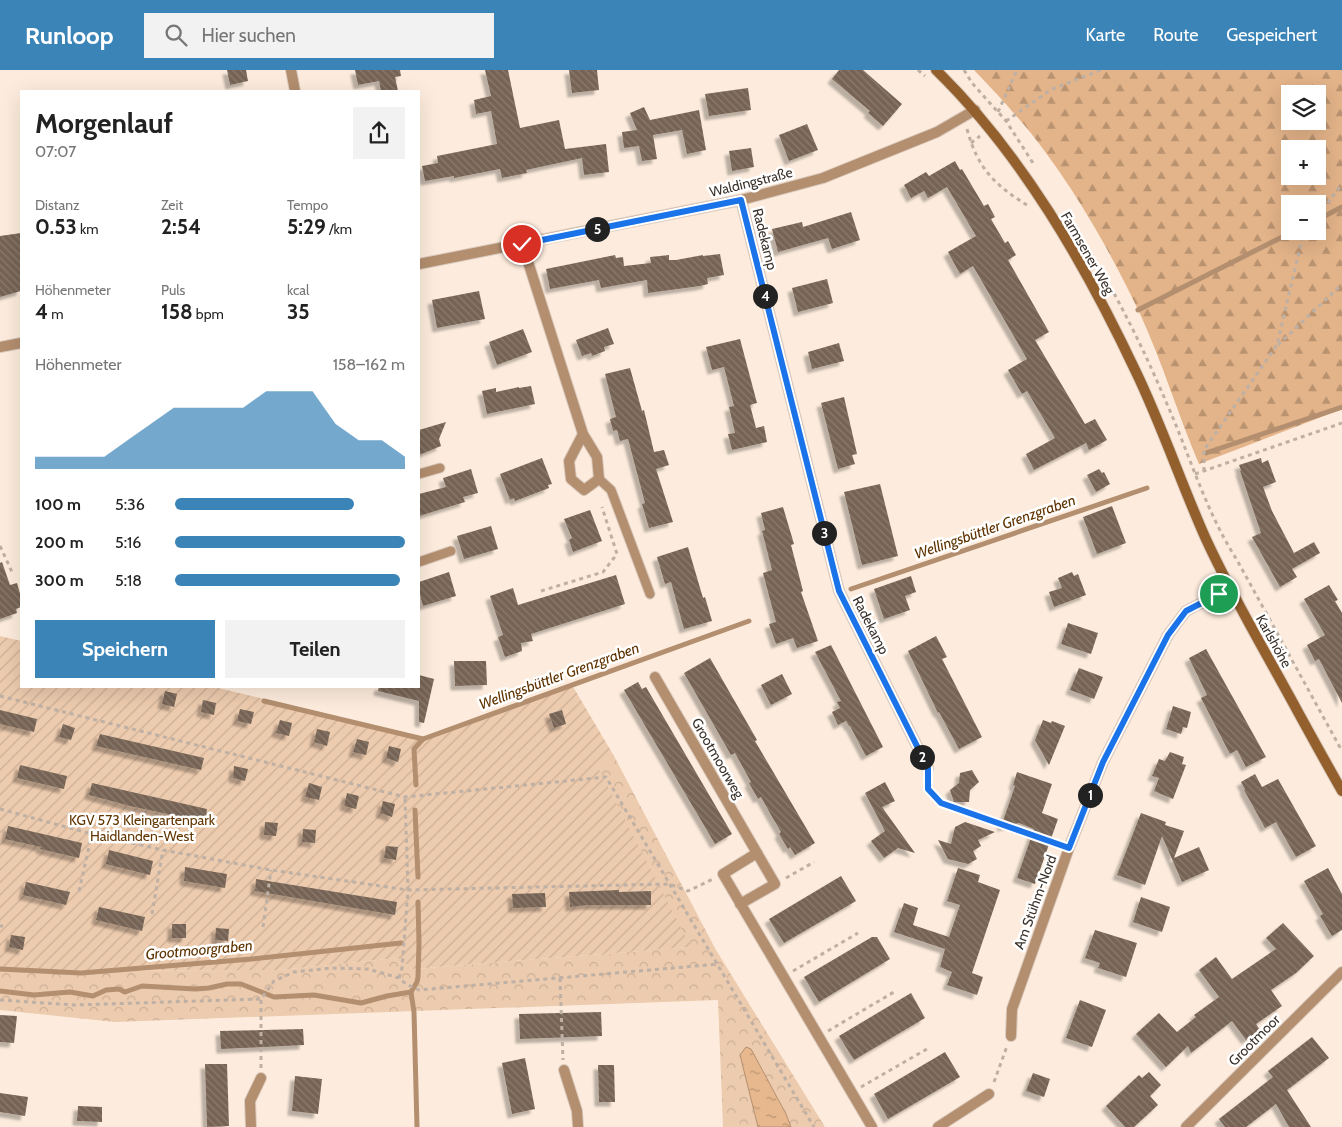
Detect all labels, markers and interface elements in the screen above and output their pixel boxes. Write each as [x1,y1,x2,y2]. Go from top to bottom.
search box [144,13,494,58]
text: Runloop [25,21,114,50]
icon: search [162,21,190,49]
text: Hier suchen [202,24,296,47]
text: Karte [1086,24,1125,46]
text: Route [1153,24,1198,46]
text: Gespeichert [1226,24,1317,46]
map controls [1281,85,1326,240]
button: layers [1281,85,1326,130]
text: Morgenlauf [35,106,173,140]
button: share [353,107,405,159]
button: + [1281,140,1326,185]
text: 07:07 [35,142,76,161]
street label: Waldingstraße [708,163,794,201]
button: − [1281,195,1326,240]
text: Distanz [35,196,80,214]
text: Zeit [161,196,183,214]
text: Tempo [287,196,328,214]
street label: Radekamp [749,206,781,272]
street label: Farmsener Weg [1057,209,1119,298]
text: 0.53 [35,214,77,239]
text: 2:54 [161,214,201,239]
text: 5:29 [287,214,326,239]
pin: 5 [584,216,610,242]
text: km [77,220,99,238]
text: /km [326,220,352,238]
text: 5 [594,220,601,238]
pin [501,223,543,265]
icon: check [508,230,536,258]
text: Höhenmeter [35,281,111,299]
text: Puls [161,281,185,299]
text: kcal [287,281,309,299]
pin: 4 [752,284,778,308]
text: 4 [761,287,770,305]
text: 4 [35,299,48,324]
text: 158 [161,299,193,324]
text: 35 [287,299,310,324]
text: m [48,305,63,323]
text: bpm [193,305,224,323]
text: Höhenmeter [35,355,121,374]
text: 158–162 m [333,355,405,374]
water label: Wellingsbüttler Grenzgraben [912,491,1078,563]
text: 100 m [35,495,81,514]
text: 5:36 [115,495,145,514]
pin: 3 [812,520,836,546]
text: 3 [821,524,828,542]
text: 200 m [35,533,84,552]
text: 5:16 [115,533,141,552]
text: 300 m [35,571,84,590]
text: 5:18 [115,571,142,590]
pin [1198,573,1240,615]
icon: arrive [1205,580,1233,608]
street label: Radekamp [849,593,893,657]
street label: Karlshöhe [1252,611,1296,671]
button: Speichern [35,620,215,678]
button: Teilen [225,620,405,678]
water label: Wellingsbüttler Grenzgraben [476,639,642,713]
street label: Grootmoorweg [688,715,749,802]
pin: 2 [910,744,934,770]
text: 2 [919,748,926,766]
pin: 1 [1078,782,1102,808]
text: 1 [1088,786,1093,804]
park label: KGV 573 Kleingartenpark Haidlanden-West [69,811,216,845]
street label: Am Stühm-Nord [1010,852,1060,952]
water label: Grootmoorgraben [145,936,253,964]
street label: Grootmoor [1224,1010,1284,1070]

